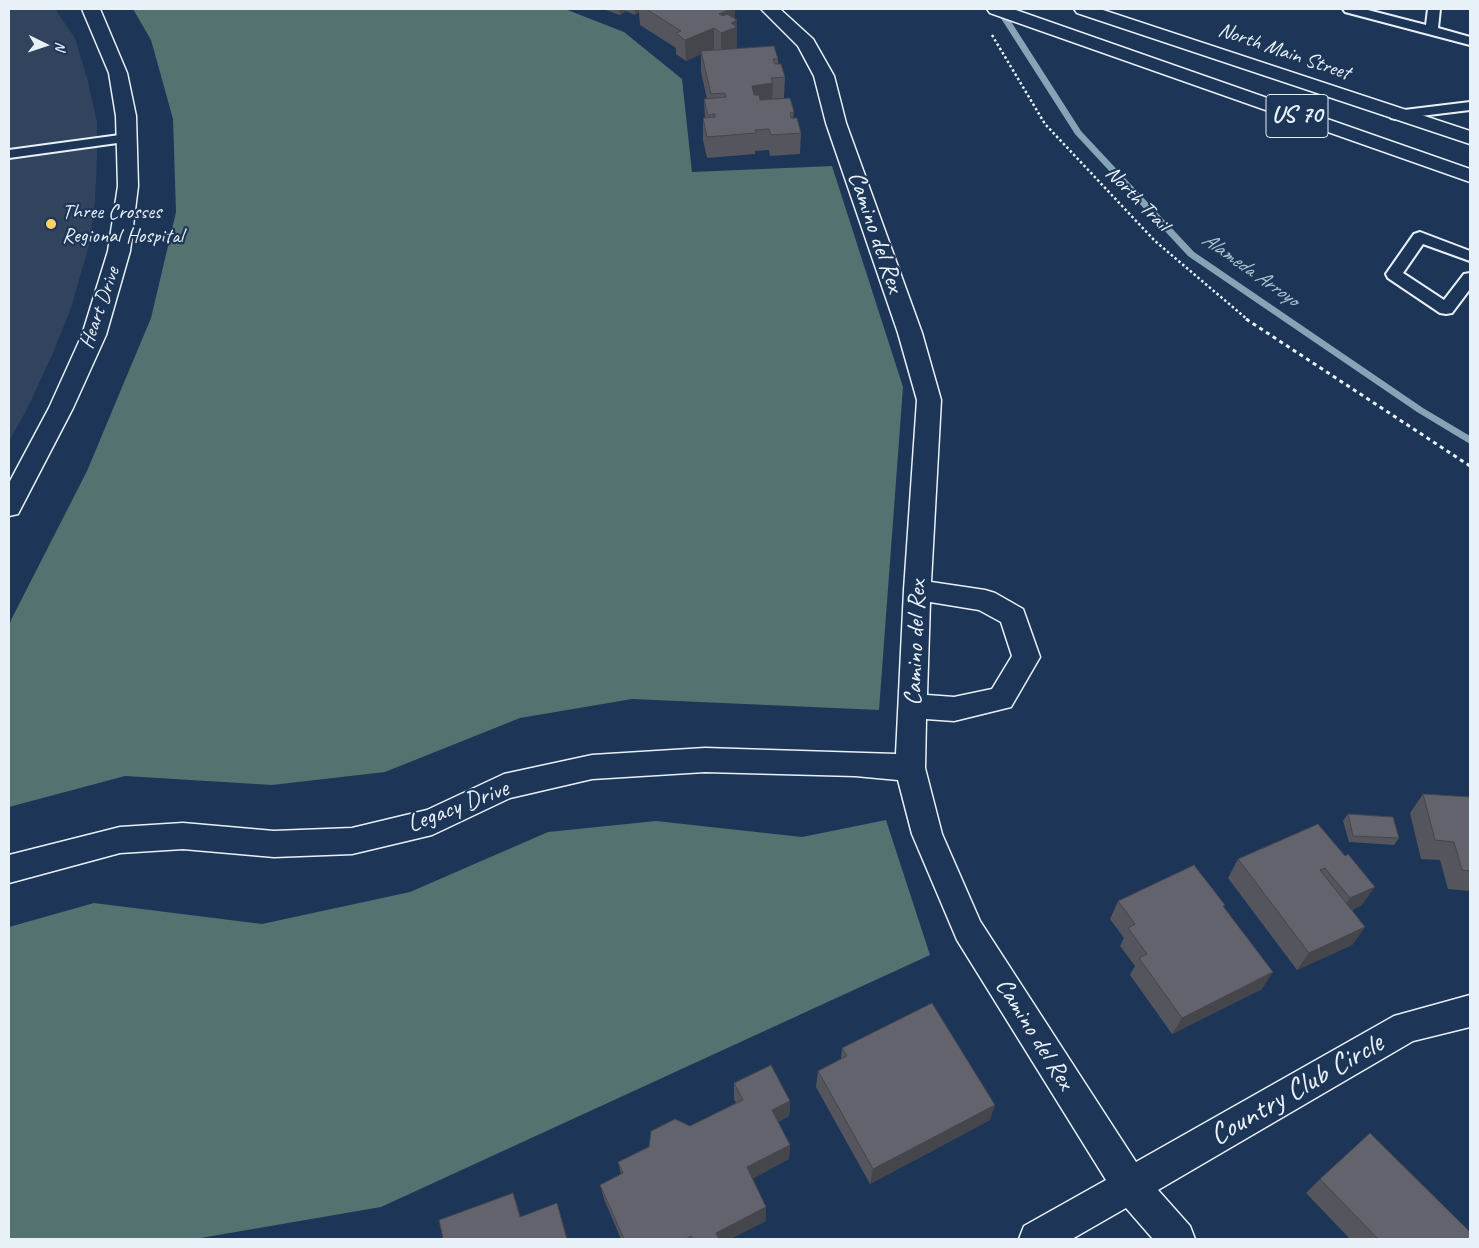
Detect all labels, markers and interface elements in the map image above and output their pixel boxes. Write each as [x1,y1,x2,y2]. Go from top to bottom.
street label: North Main Street [1215,18,1353,86]
north arrow [20,20,70,70]
text: N [52,41,69,51]
road number: US 70 [1266,94,1328,138]
street label: North Trail [1100,161,1174,237]
street label: Camino del Rex [840,168,910,296]
place label: Three Crosses Regional Hospital [62,199,183,249]
marker: Three Crosses Regional Hospital [44,217,58,231]
water label: Alameda Arroyo [1197,227,1303,313]
street label: Heart Drive [74,264,126,352]
street label: Camino del Rex [899,580,933,706]
street label: Legacy Drive [403,774,513,840]
street label: Camino del Rex [988,973,1080,1095]
street label: Country Club Circle [1204,1026,1390,1154]

